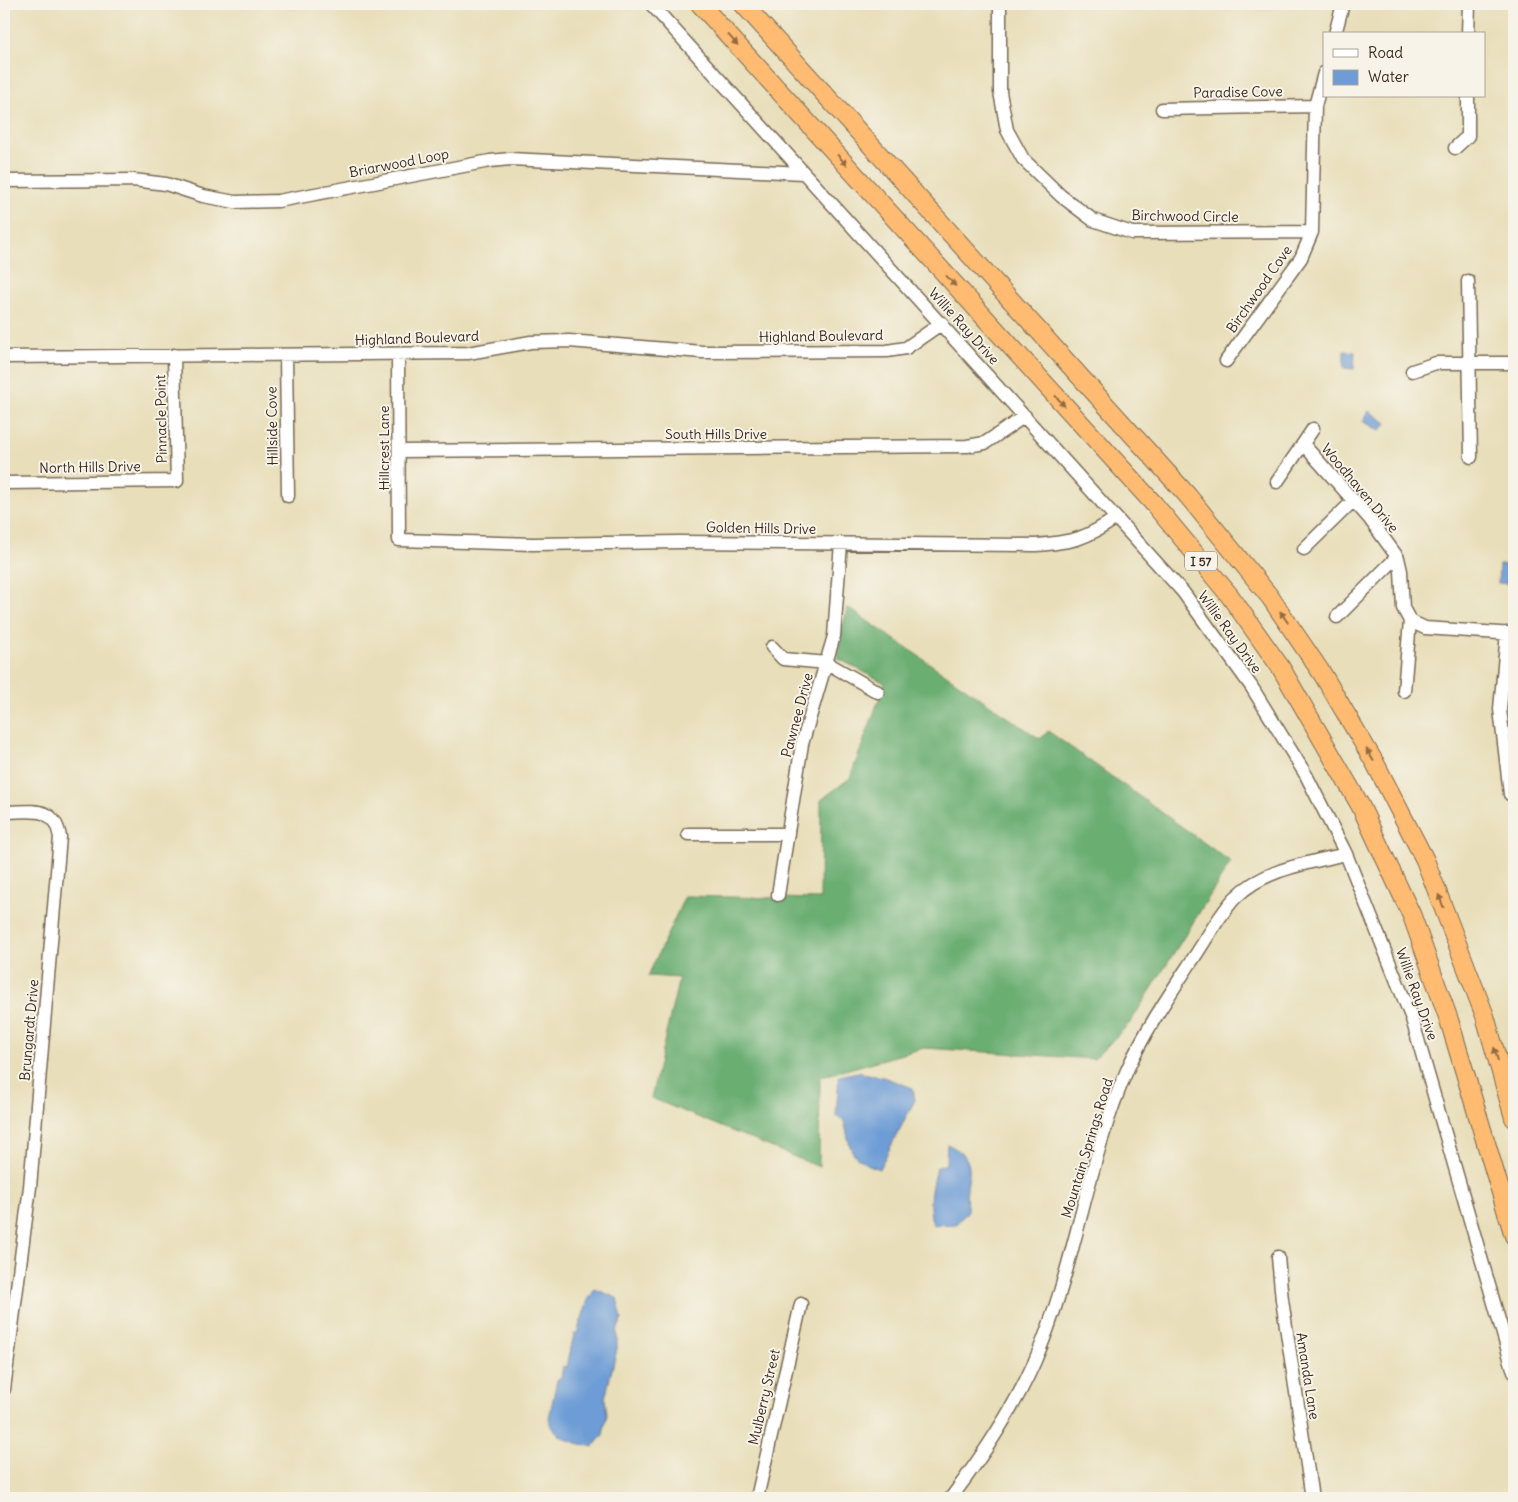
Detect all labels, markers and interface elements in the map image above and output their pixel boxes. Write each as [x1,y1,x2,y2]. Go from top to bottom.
legend [1323,32,1486,98]
one-way arrow [727,33,739,45]
text: Road [1368,43,1403,62]
text: Water [1368,67,1409,86]
street label: Paradise Cove [1193,82,1283,102]
street label: Briarwood Loop [348,145,450,181]
one-way arrow [836,154,848,166]
street label: Birchwood Circle [1131,206,1239,226]
street label: Birchwood Cove [1222,242,1296,336]
one-way arrow [945,274,957,286]
street label: Willie Ray Drive [925,284,1003,368]
street label: Highland Boulevard [759,326,883,346]
street label: Highland Boulevard [355,327,479,349]
street label: Pinnacle Point [151,374,171,463]
street label: Hillside Cove [262,386,282,466]
one-way arrow [1054,395,1066,407]
street label: Hillcrest Lane [375,405,393,491]
street label: South Hills Drive [665,425,767,443]
street label: Woodhaven Drive [1317,440,1403,536]
street label: North Hills Drive [39,457,141,477]
street label: Golden Hills Drive [706,518,816,538]
road number: I 57 [1185,552,1217,570]
street label: Willie Ray Drive [1194,587,1266,677]
one-way arrow [1279,611,1289,624]
street label: Pawnee Drive [777,671,817,759]
one-way arrow [1366,748,1375,761]
one-way arrow [1437,894,1445,908]
street label: Willie Ray Drive [1392,945,1442,1043]
street label: Brungardt Drive [16,978,42,1082]
one-way arrow [1491,1046,1499,1061]
street label: Mountain Springs Road [1057,1076,1117,1220]
street label: Amanda Lane [1292,1331,1324,1421]
street label: Mulberry Street [744,1347,784,1447]

